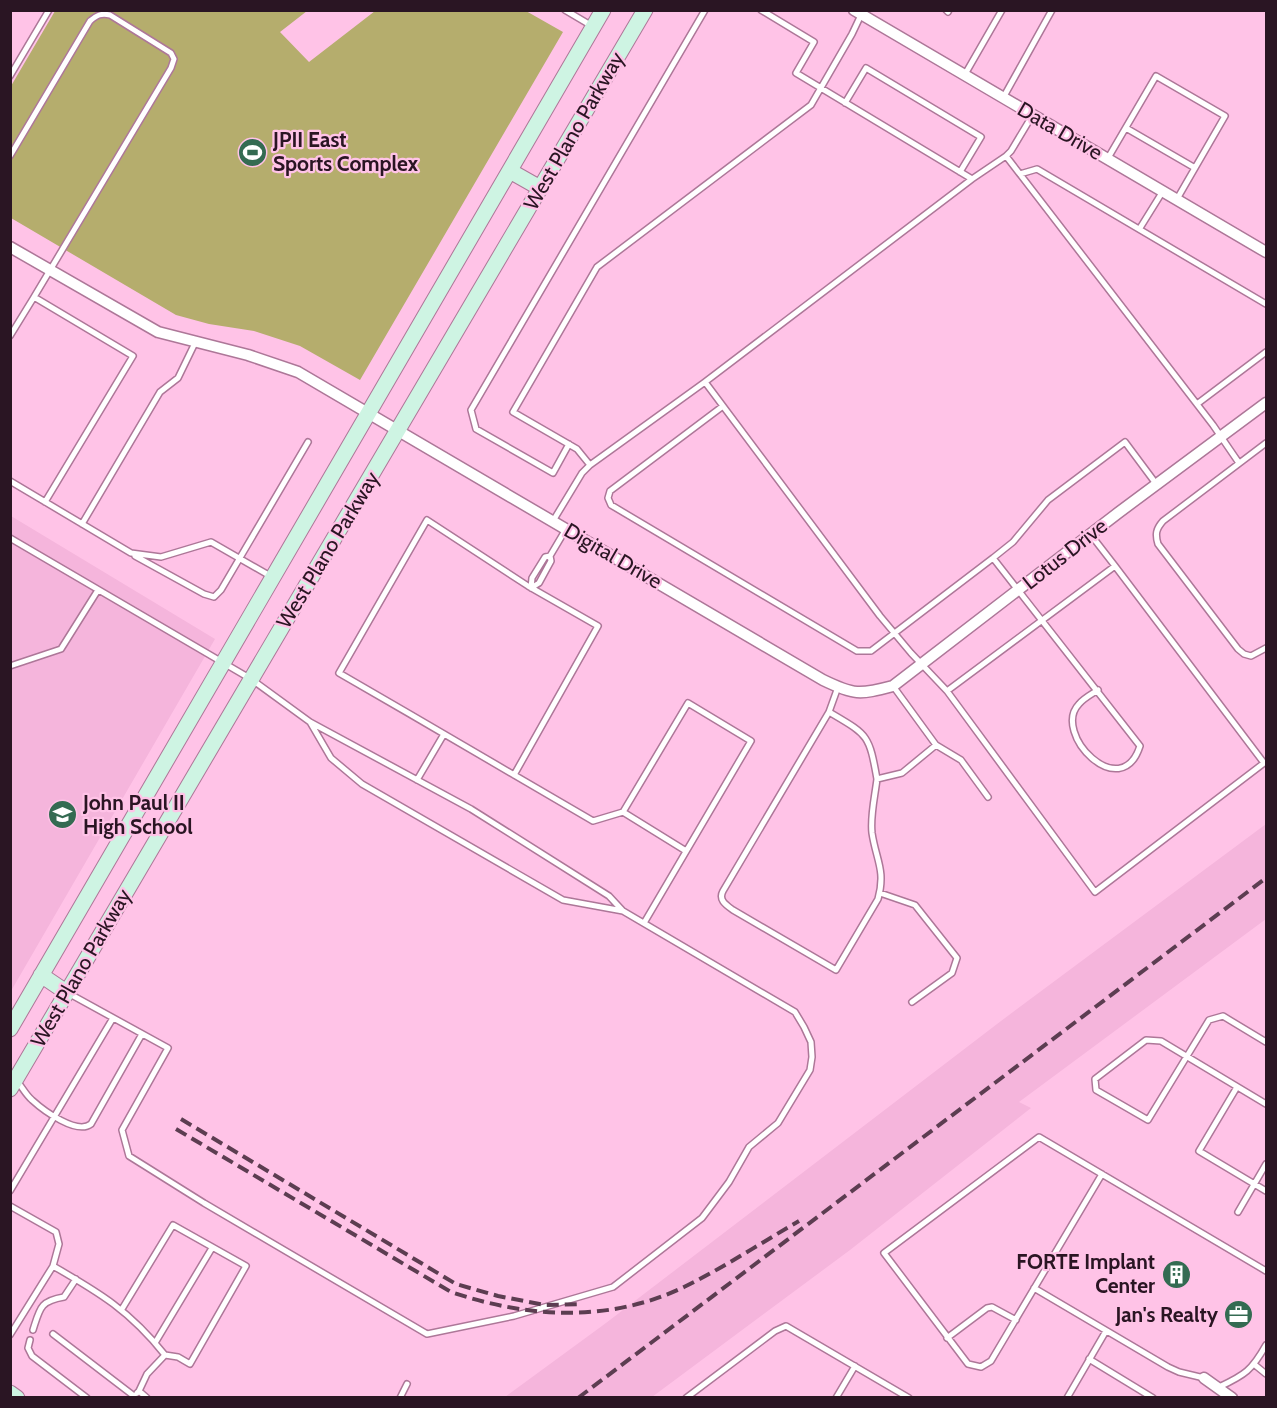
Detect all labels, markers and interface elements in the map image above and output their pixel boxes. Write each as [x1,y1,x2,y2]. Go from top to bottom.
street label: West Plano Parkway [518,47,629,214]
street label: Data Drive [1013,96,1107,165]
place label: JPII East Sports Complex [272,127,419,176]
sports icon: JPII East Sports Complex [236,136,268,168]
street label: West Plano Parkway [271,466,384,633]
street label: Lotus Drive [1017,513,1112,594]
street label: Digital Drive [560,518,667,594]
place label: John Paul II High School [82,790,193,839]
school or university icon: John Paul II High School [46,799,78,831]
street label: West Plano Parkway [25,884,136,1051]
place label: FORTE Implant Center [1016,1249,1155,1298]
building icon: FORTE Implant Center [1160,1258,1192,1290]
office icon: Jan's Realty [1223,1299,1255,1331]
place label: Jan's Realty [1114,1302,1219,1327]

